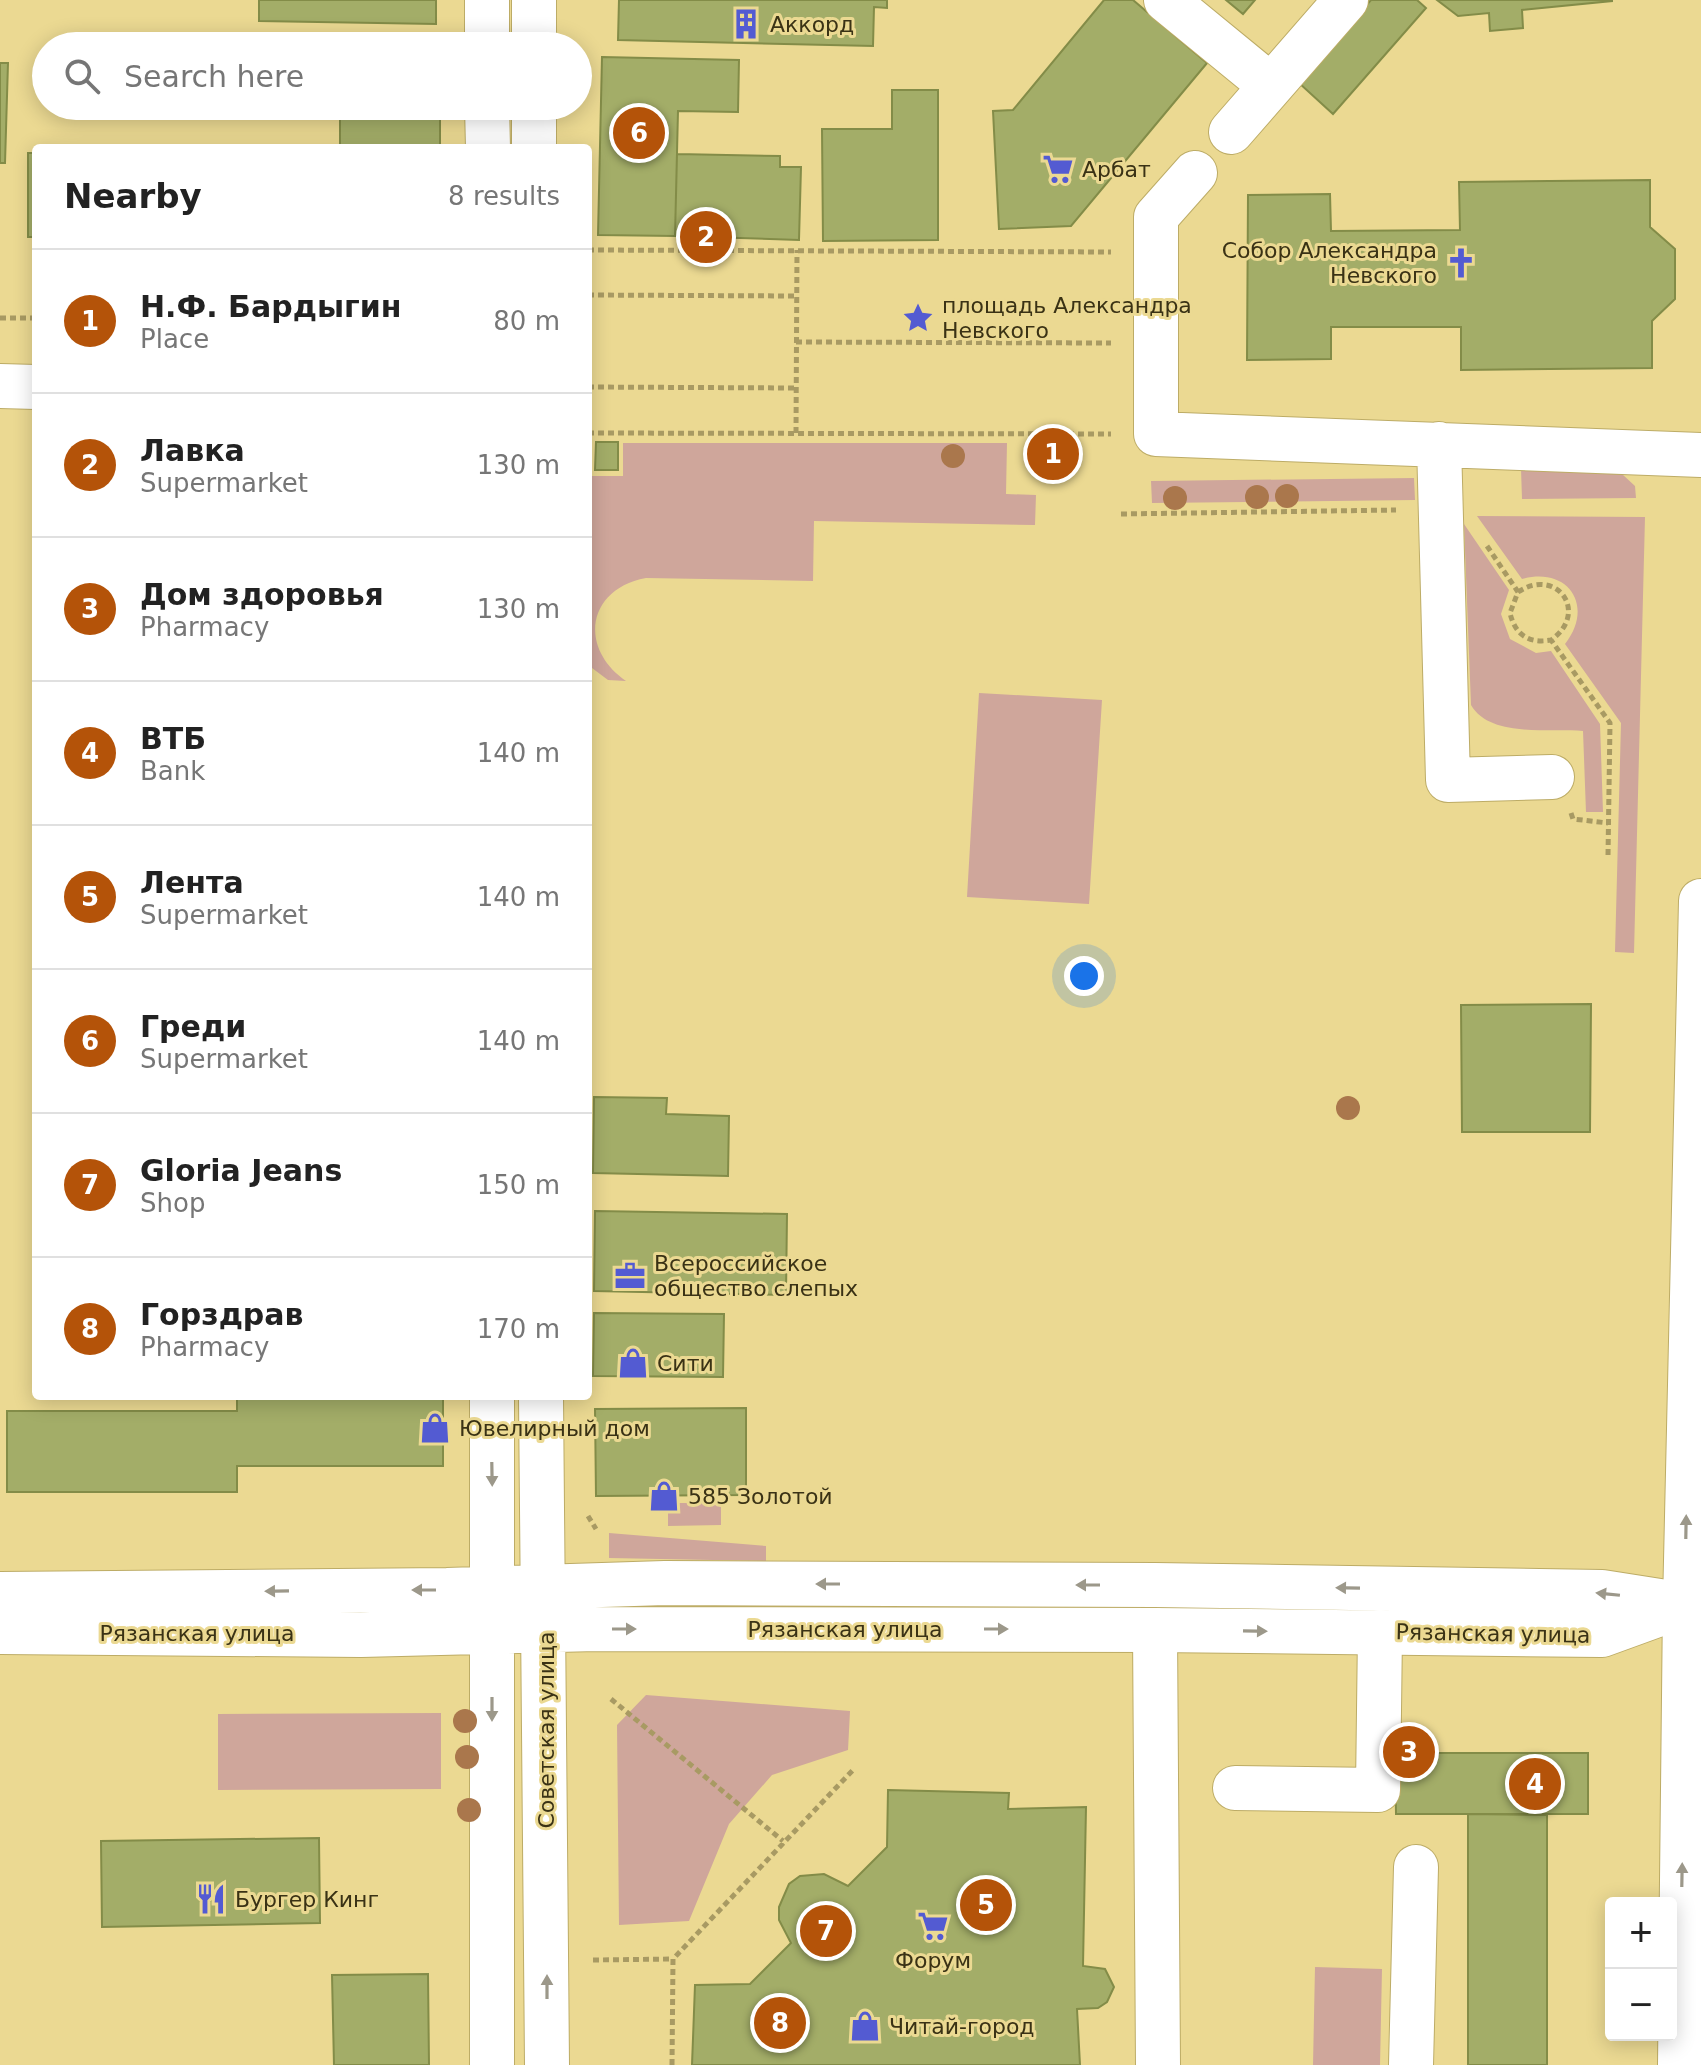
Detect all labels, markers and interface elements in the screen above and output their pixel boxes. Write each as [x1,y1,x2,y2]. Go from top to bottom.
building icon: Аккорд [729,7,763,41]
place label: Аккорд [770,12,854,37]
search box [32,32,592,120]
icon: search [60,54,104,98]
text: Search here [124,59,304,94]
pin: 6 [613,103,665,163]
supermarket icon: Арбат [1041,152,1075,186]
place label: Арбат [1082,157,1151,182]
text: Nearby [64,176,202,216]
text: 8 results [448,181,560,211]
pin: 2 [680,207,732,267]
place label: Собор Александра Невского [1222,238,1437,288]
church icon: Собор Александра Невского [1444,246,1478,280]
text: Н.Ф. Бардыгин [140,289,401,324]
place label: площадь Александра Невского [942,293,1192,343]
place icon: площадь Александра Невского [901,301,935,335]
text: 1 [81,306,99,336]
text: 80 m [493,306,560,336]
text: Place [140,324,209,354]
pin: 1 [1027,424,1079,484]
text: Лавка [140,433,245,468]
text: 2 [81,450,99,480]
text: 130 m [477,450,560,480]
text: Supermarket [140,468,308,498]
text: Дом здоровья [140,577,384,612]
text: 3 [81,594,99,624]
text: 130 m [477,594,560,624]
text: Pharmacy [140,612,269,642]
text: ВТБ [140,721,206,756]
text: 4 [81,738,99,768]
text: 140 m [477,738,560,768]
text: Bank [140,756,205,786]
text: Лента [140,865,244,900]
text: 5 [81,882,99,912]
text: 140 m [477,882,560,912]
text: Supermarket [140,900,308,930]
your location [1064,956,1104,996]
text: Греди [140,1009,246,1044]
text: 6 [81,1026,99,1056]
text: 140 m [477,1026,560,1056]
text: Supermarket [140,1044,308,1074]
text: Gloria Jeans [140,1153,342,1188]
text: 7 [81,1170,99,1200]
text: 150 m [477,1170,560,1200]
text: Shop [140,1188,205,1218]
place label: Всероссийское общество слепых [654,1251,858,1301]
office icon: Всероссийское общество слепых [613,1259,647,1293]
text: Горздрав [140,1297,304,1332]
text: 8 [81,1314,99,1344]
text: 170 m [477,1314,560,1344]
text: Pharmacy [140,1332,269,1362]
shop icon: Сити [616,1346,650,1380]
place label: Сити [657,1351,714,1376]
shop icon: Ювелирный дом [418,1411,452,1445]
place label: Ювелирный дом [459,1416,650,1441]
one-way arrow [486,1462,498,1487]
shop icon: 585 Золотой [647,1479,681,1513]
place label: 585 Золотой [688,1484,833,1509]
one-way arrow [1680,1514,1693,1539]
one-way arrow [815,1577,840,1590]
one-way arrow [1075,1579,1100,1591]
one-way arrow [1335,1582,1360,1595]
one-way arrow [411,1584,436,1596]
one-way arrow [264,1585,289,1598]
one-way arrow [1595,1587,1620,1600]
street label: Рязанская улица [748,1617,943,1642]
street label: Рязанская улица [1395,1619,1591,1648]
street label: Рязанская улица [100,1621,295,1646]
one-way arrow [612,1623,637,1635]
one-way arrow [984,1623,1009,1635]
one-way arrow [1243,1624,1268,1637]
street label: Советская улица [534,1631,559,1829]
one-way arrow [486,1697,498,1722]
pin: 3 [1383,1722,1435,1782]
pin: 4 [1509,1754,1561,1814]
one-way arrow [1676,1862,1688,1887]
pin: 5 [960,1875,1012,1935]
restaurant icon: Бургер Кинг [194,1882,228,1916]
place label: Бургер Кинг [235,1887,379,1912]
map controls [1605,1897,1677,2041]
button: + [1605,1897,1677,1969]
pin: 7 [800,1901,852,1961]
supermarket icon: Форум [916,1909,950,1943]
place label: Форум [895,1948,971,1973]
button: − [1605,1969,1677,2041]
one-way arrow [541,1974,553,1999]
pin: 8 [754,1993,806,2053]
shop icon: Читай-город [848,2009,882,2043]
place label: Читай-город [889,2014,1035,2039]

